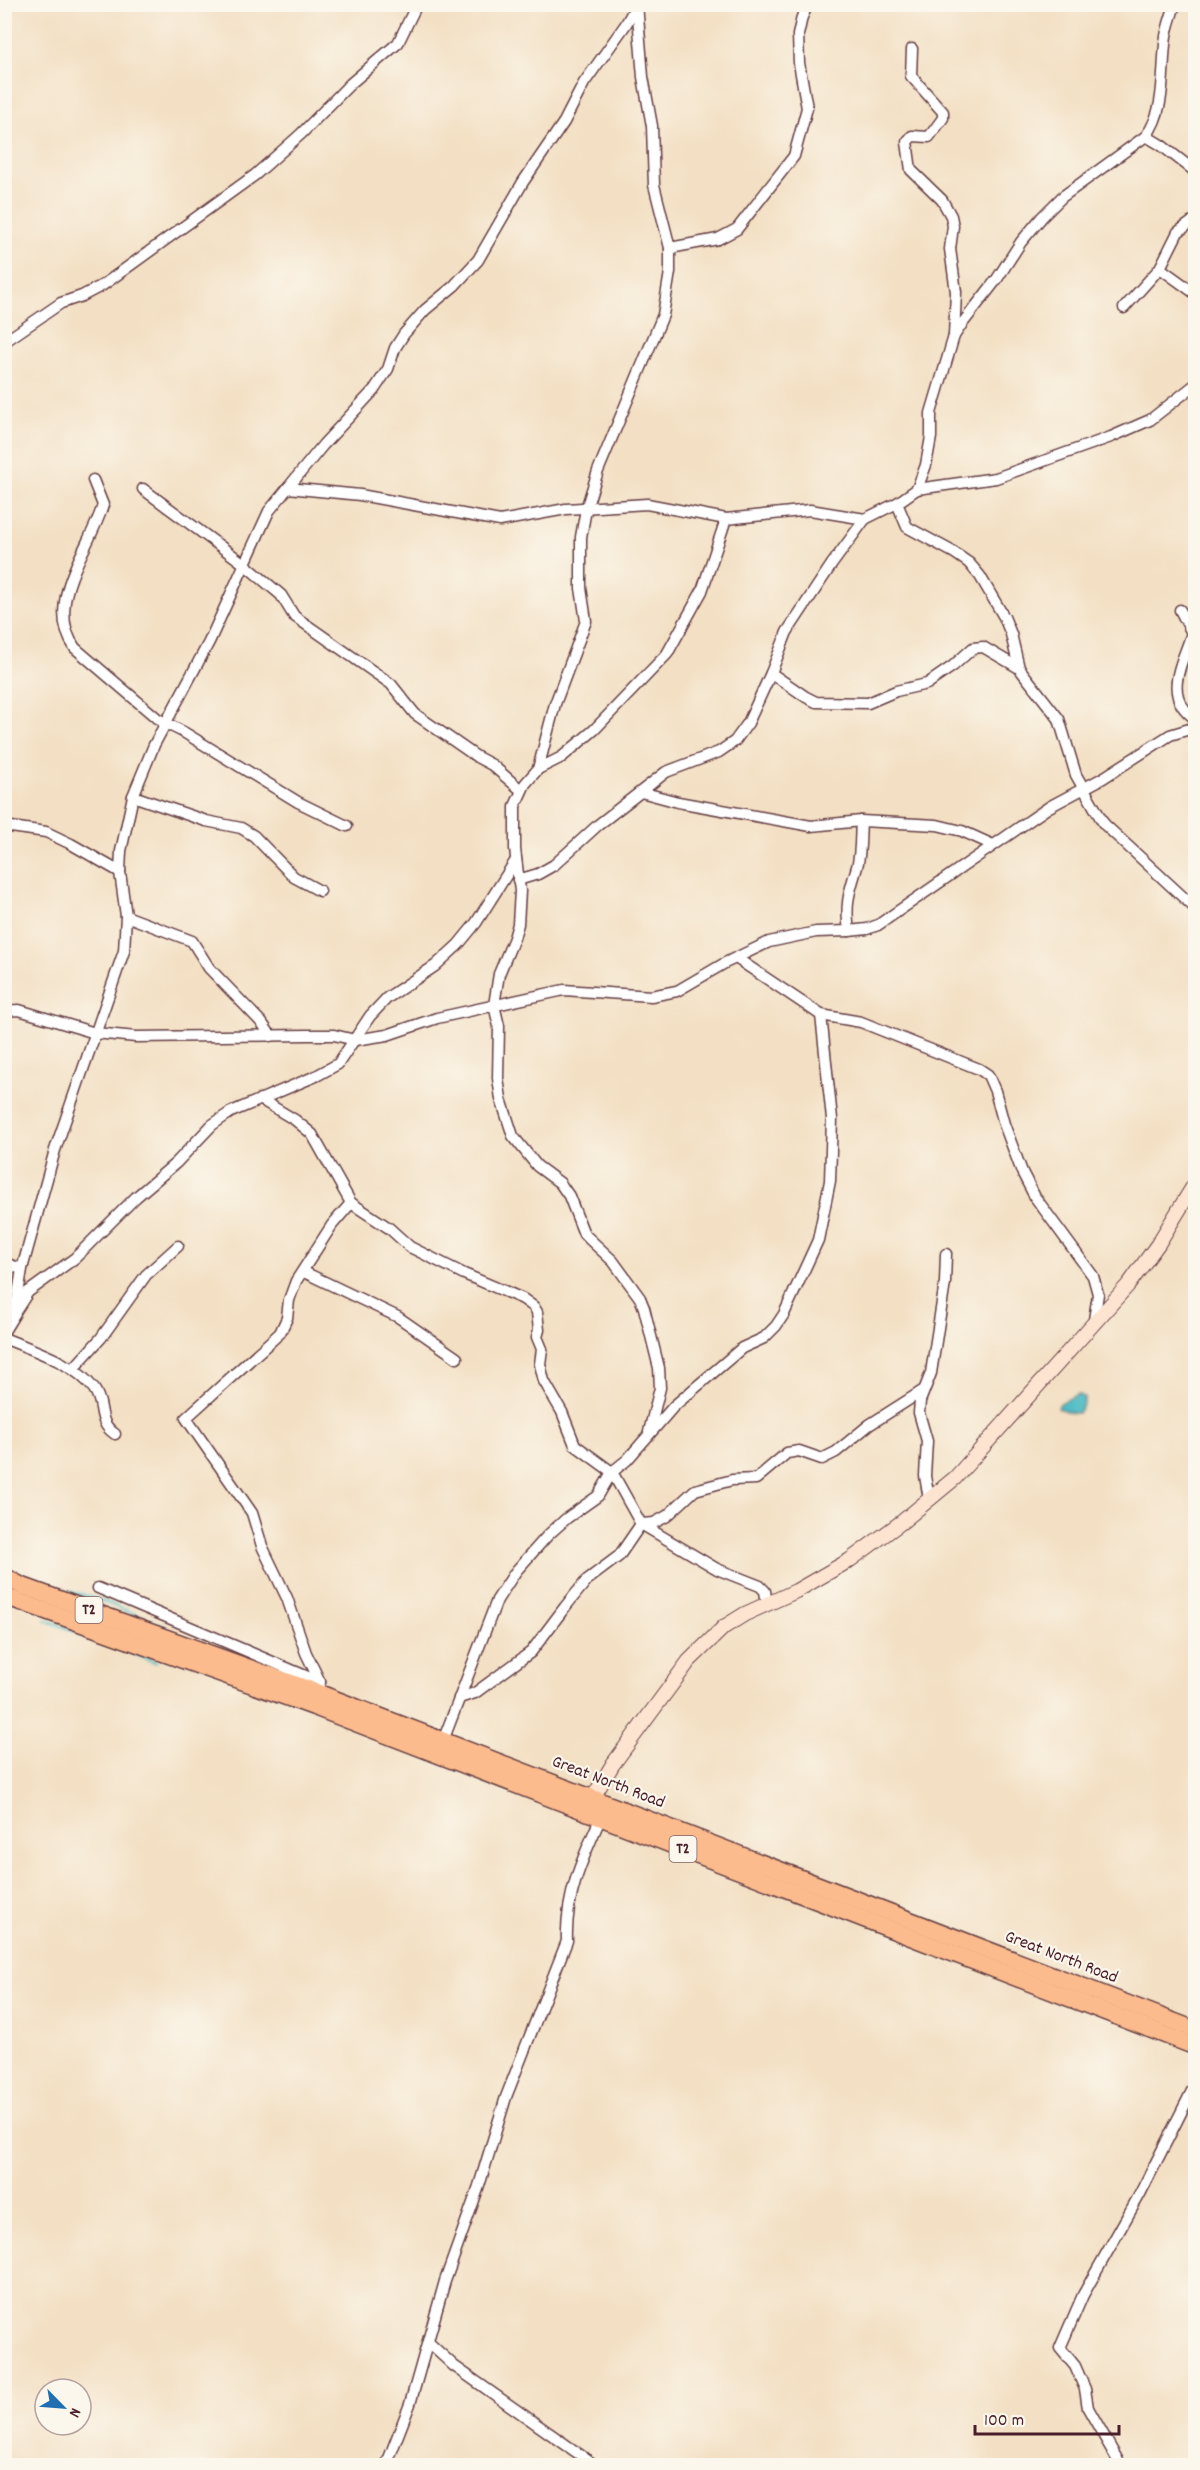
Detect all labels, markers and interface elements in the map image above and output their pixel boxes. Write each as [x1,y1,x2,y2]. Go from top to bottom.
road number: T2 [76,1597,103,1623]
street label: Great North Road [548,1750,668,1816]
road number: T2 [670,1836,696,1862]
street label: Great North Road [1001,1925,1121,1991]
north arrow [33,2377,93,2437]
scale bar [975,2398,1119,2436]
text: N [62,2404,86,2421]
text: 100 m [984,2409,1024,2434]

